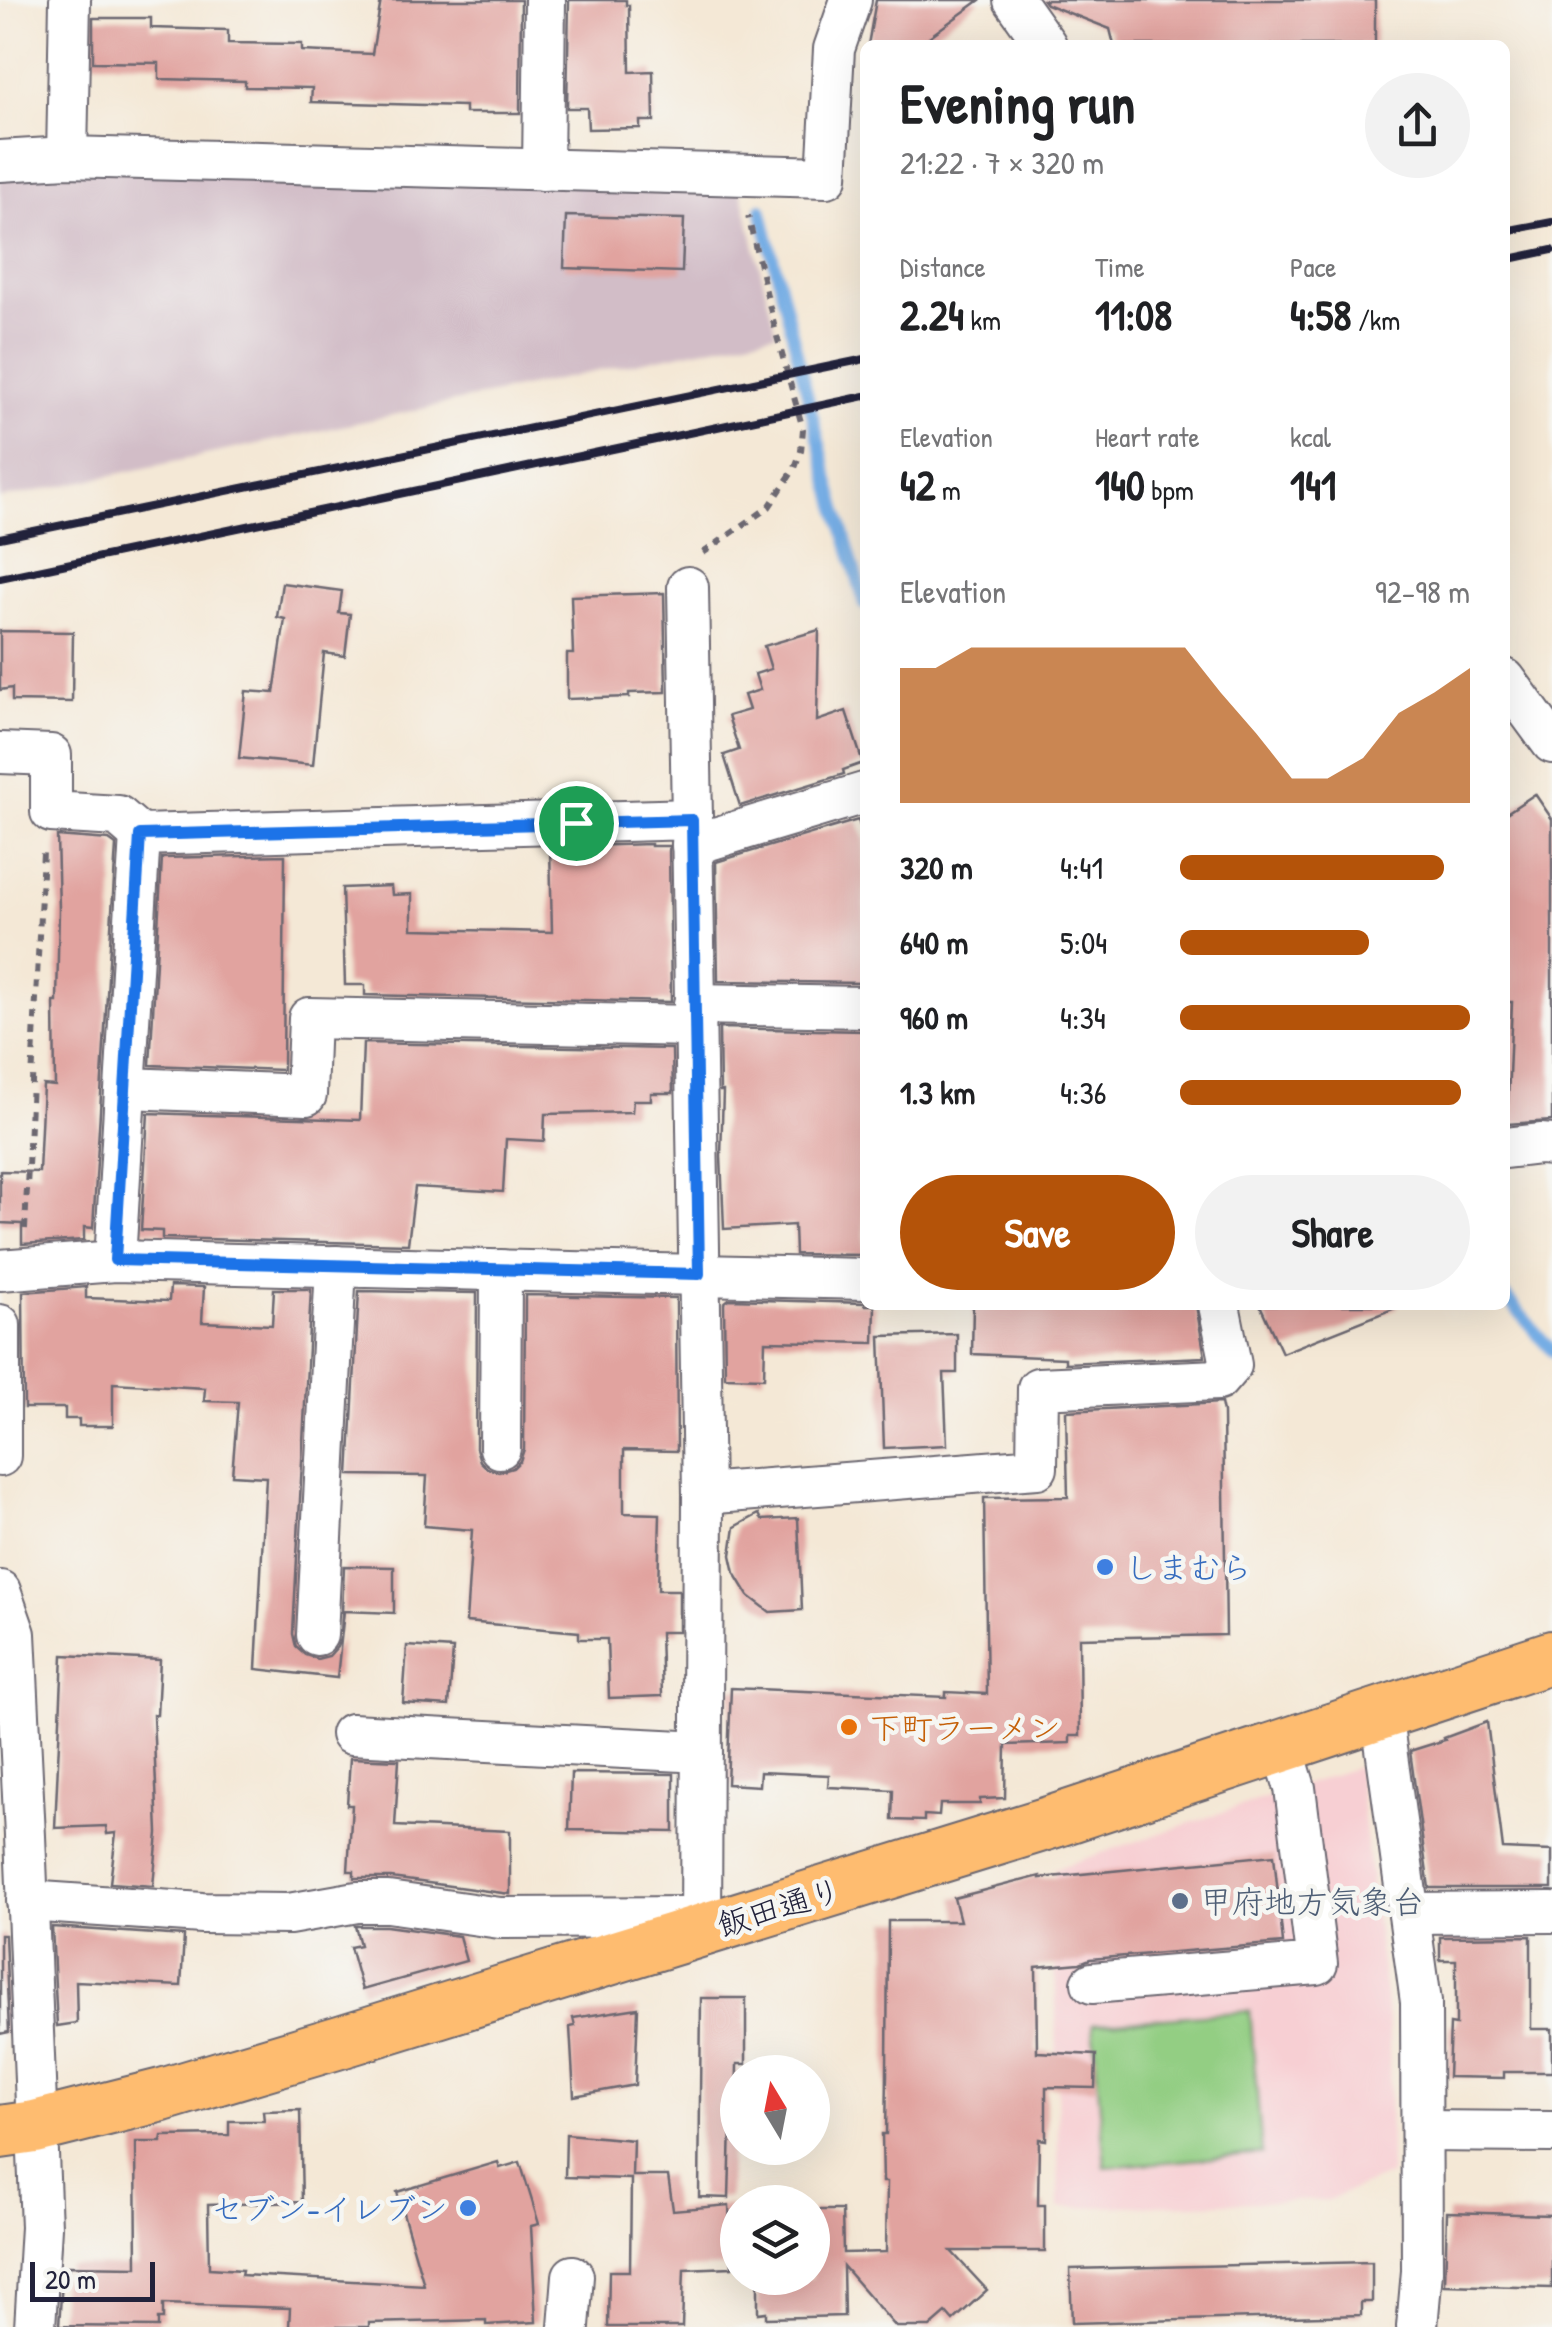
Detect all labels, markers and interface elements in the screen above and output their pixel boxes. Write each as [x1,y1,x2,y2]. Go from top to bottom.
text: Evening run [900,66,1135,140]
button: share [1365,73,1470,178]
text: 21:22 · 7 × 320 m [900,141,1104,184]
text: Distance [900,248,986,286]
text: Time [1095,248,1145,286]
text: Pace [1290,248,1336,286]
text: 2.24 [900,286,964,343]
text: 11:08 [1095,286,1172,343]
text: 4:58 [1290,286,1351,343]
text: km [964,301,1001,339]
text: /km [1351,301,1400,339]
text: Elevation [900,418,993,456]
text: Heart rate [1095,418,1200,456]
text: kcal [1290,418,1331,456]
text: 42 [900,456,935,513]
text: 140 [1095,456,1145,513]
text: 141 [1290,456,1336,513]
text: m [935,471,961,509]
text: bpm [1145,471,1194,509]
text: Elevation [900,570,1006,613]
text: 92–98 m [1375,570,1470,613]
pin [534,781,619,866]
icon: arrive [549,796,604,851]
text: 320 m [900,846,973,889]
text: 4:41 [1060,846,1103,889]
text: 640 m [900,921,968,964]
text: 5:04 [1060,921,1107,964]
text: 960 m [900,996,968,1039]
text: 4:34 [1060,996,1106,1039]
text: 1.3 km [900,1071,975,1114]
text: 4:36 [1060,1071,1107,1114]
button: Save [900,1175,1175,1290]
button: Share [1195,1175,1470,1290]
place label: しまむら [1125,1546,1253,1589]
marker: しまむら [1094,1556,1116,1578]
place label: 下町ラーメン [869,1706,1061,1749]
marker: 下町ラーメン [838,1716,860,1738]
street label: 飯田通り [712,1868,846,1946]
place label: 甲府地方気象台 [1200,1880,1424,1923]
marker: 甲府地方気象台 [1169,1890,1191,1912]
north arrow [720,2055,830,2165]
map controls [720,2055,830,2295]
button: layers [720,2185,830,2295]
place label: セブン-イレブン [211,2187,448,2230]
marker: セブン-イレブン [457,2197,479,2219]
scale bar [30,2257,155,2302]
text: 20 m [45,2260,96,2298]

